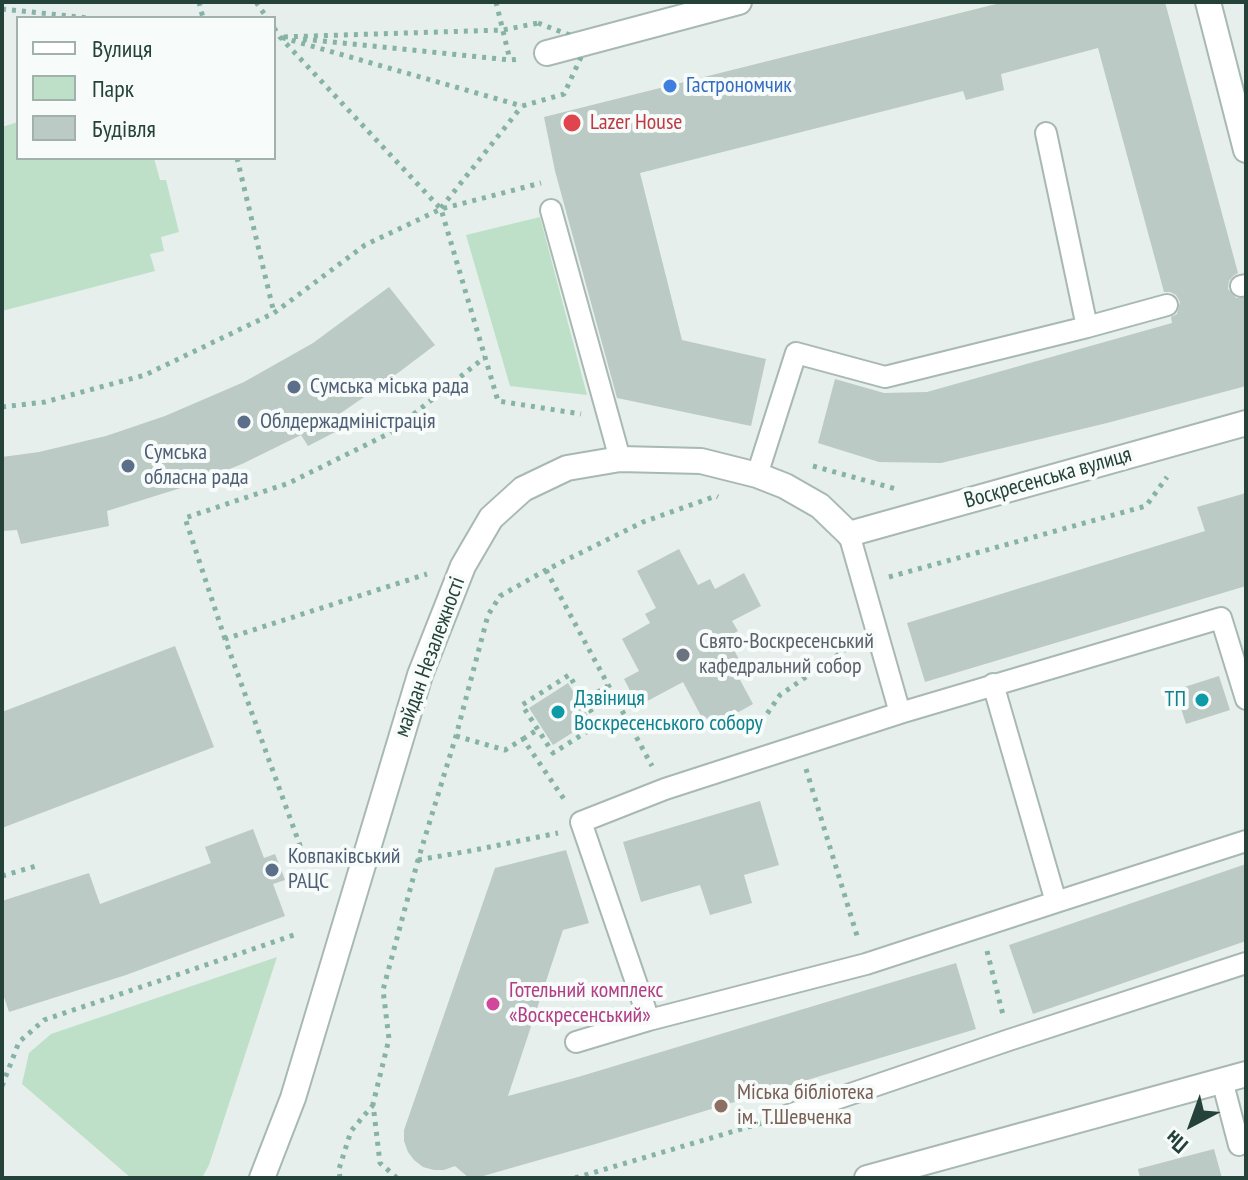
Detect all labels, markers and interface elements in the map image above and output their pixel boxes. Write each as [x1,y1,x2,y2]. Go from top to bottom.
legend [16,16,276,160]
text: Вулиця [92,33,152,64]
text: Парк [92,73,134,104]
place label: Гастрономчик [686,73,792,99]
marker: Гастрономчик [661,77,679,95]
place label: Lazer House [590,110,682,136]
marker: Lazer House [561,112,583,134]
text: Будівля [92,113,156,144]
place label: Сумська міська рада [310,374,469,400]
marker: Сумська міська рада [285,378,303,396]
place label: Облдержадміністрація [260,409,436,435]
marker: Облдержадміністрація [235,413,253,431]
place label: Сумська обласна рада [144,440,248,492]
street label: Воскресенська вулиця [961,442,1135,514]
marker: Сумська обласна рада [119,457,137,475]
street label: майдан Незалежності [389,573,471,741]
place label: Свято-Воскресенський кафедральний собор [699,629,874,680]
marker: Свято-Воскресенський кафедральний собор [674,646,692,664]
place label: Дзвіниця Воскресенського собору [574,686,763,738]
place label: ТП [1165,687,1186,713]
marker: ТП [1193,691,1211,709]
marker: Дзвіниця Воскресенського собору [549,703,567,721]
place label: Ковпаківський РАЦС [288,844,401,896]
marker: Ковпаківський РАЦС [263,861,281,879]
place label: Готельний комплекс «Воскресенський» [509,978,663,1030]
marker: Готельний комплекс «Воскресенський» [484,995,502,1013]
place label: Міська бібліотека ім. Т.Шевченка [737,1080,874,1132]
north arrow [1152,1084,1232,1164]
marker: Міська бібліотека ім. Т.Шевченка [712,1097,730,1115]
text: Пн [1159,1125,1193,1160]

